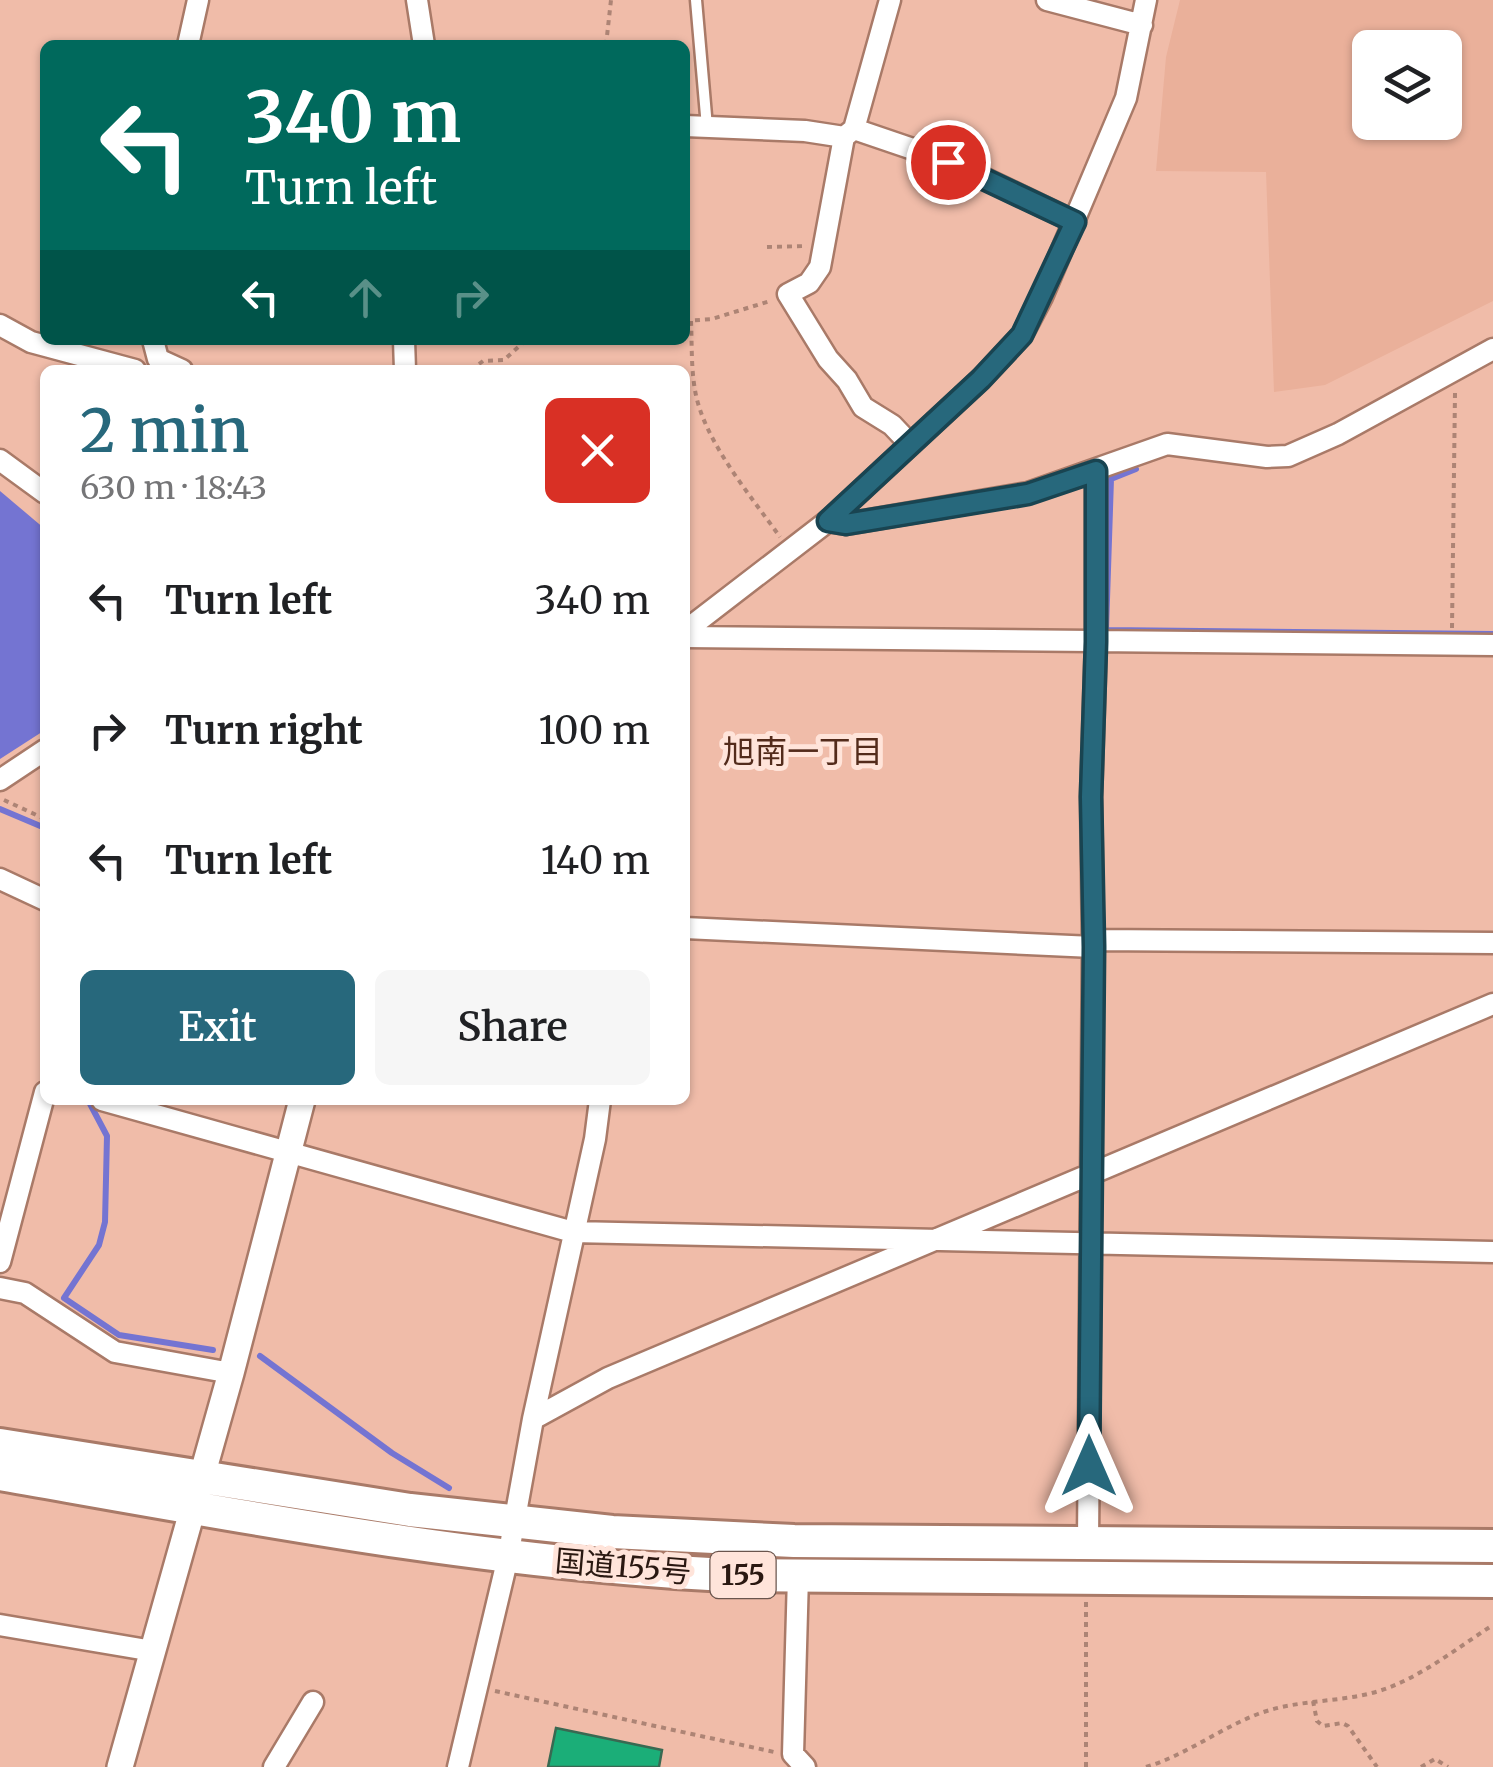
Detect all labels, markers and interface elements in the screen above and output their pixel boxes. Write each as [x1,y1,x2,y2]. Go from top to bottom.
map controls [1352,30,1462,140]
button: layers [1352,30,1462,140]
text: 340 m [245,73,461,161]
icon: left [80,80,210,210]
pin [906,120,991,205]
icon: arrive [921,135,976,190]
text: Turn left [245,160,437,216]
icon: left [233,270,288,325]
icon: ahead [338,270,393,325]
icon: right [443,270,498,325]
text: 2 min [80,393,249,468]
button: close [545,398,650,503]
text: 630 m · 18:43 [80,468,267,508]
icon: left [80,573,135,628]
text: Turn left [165,577,332,624]
text: 340 m [535,577,650,624]
icon: right [80,703,135,758]
text: Turn right [165,707,363,754]
text: 100 m [538,707,650,754]
district label: 旭南一丁目 [723,732,883,772]
icon: left [80,833,135,888]
text: Turn left [165,837,332,884]
text: 140 m [541,837,650,884]
button: Exit [80,970,355,1085]
button: Share [375,970,650,1085]
position arrow [1037,1414,1141,1518]
street label: 国道155号 [554,1541,692,1591]
road number: 155 [710,1552,776,1598]

